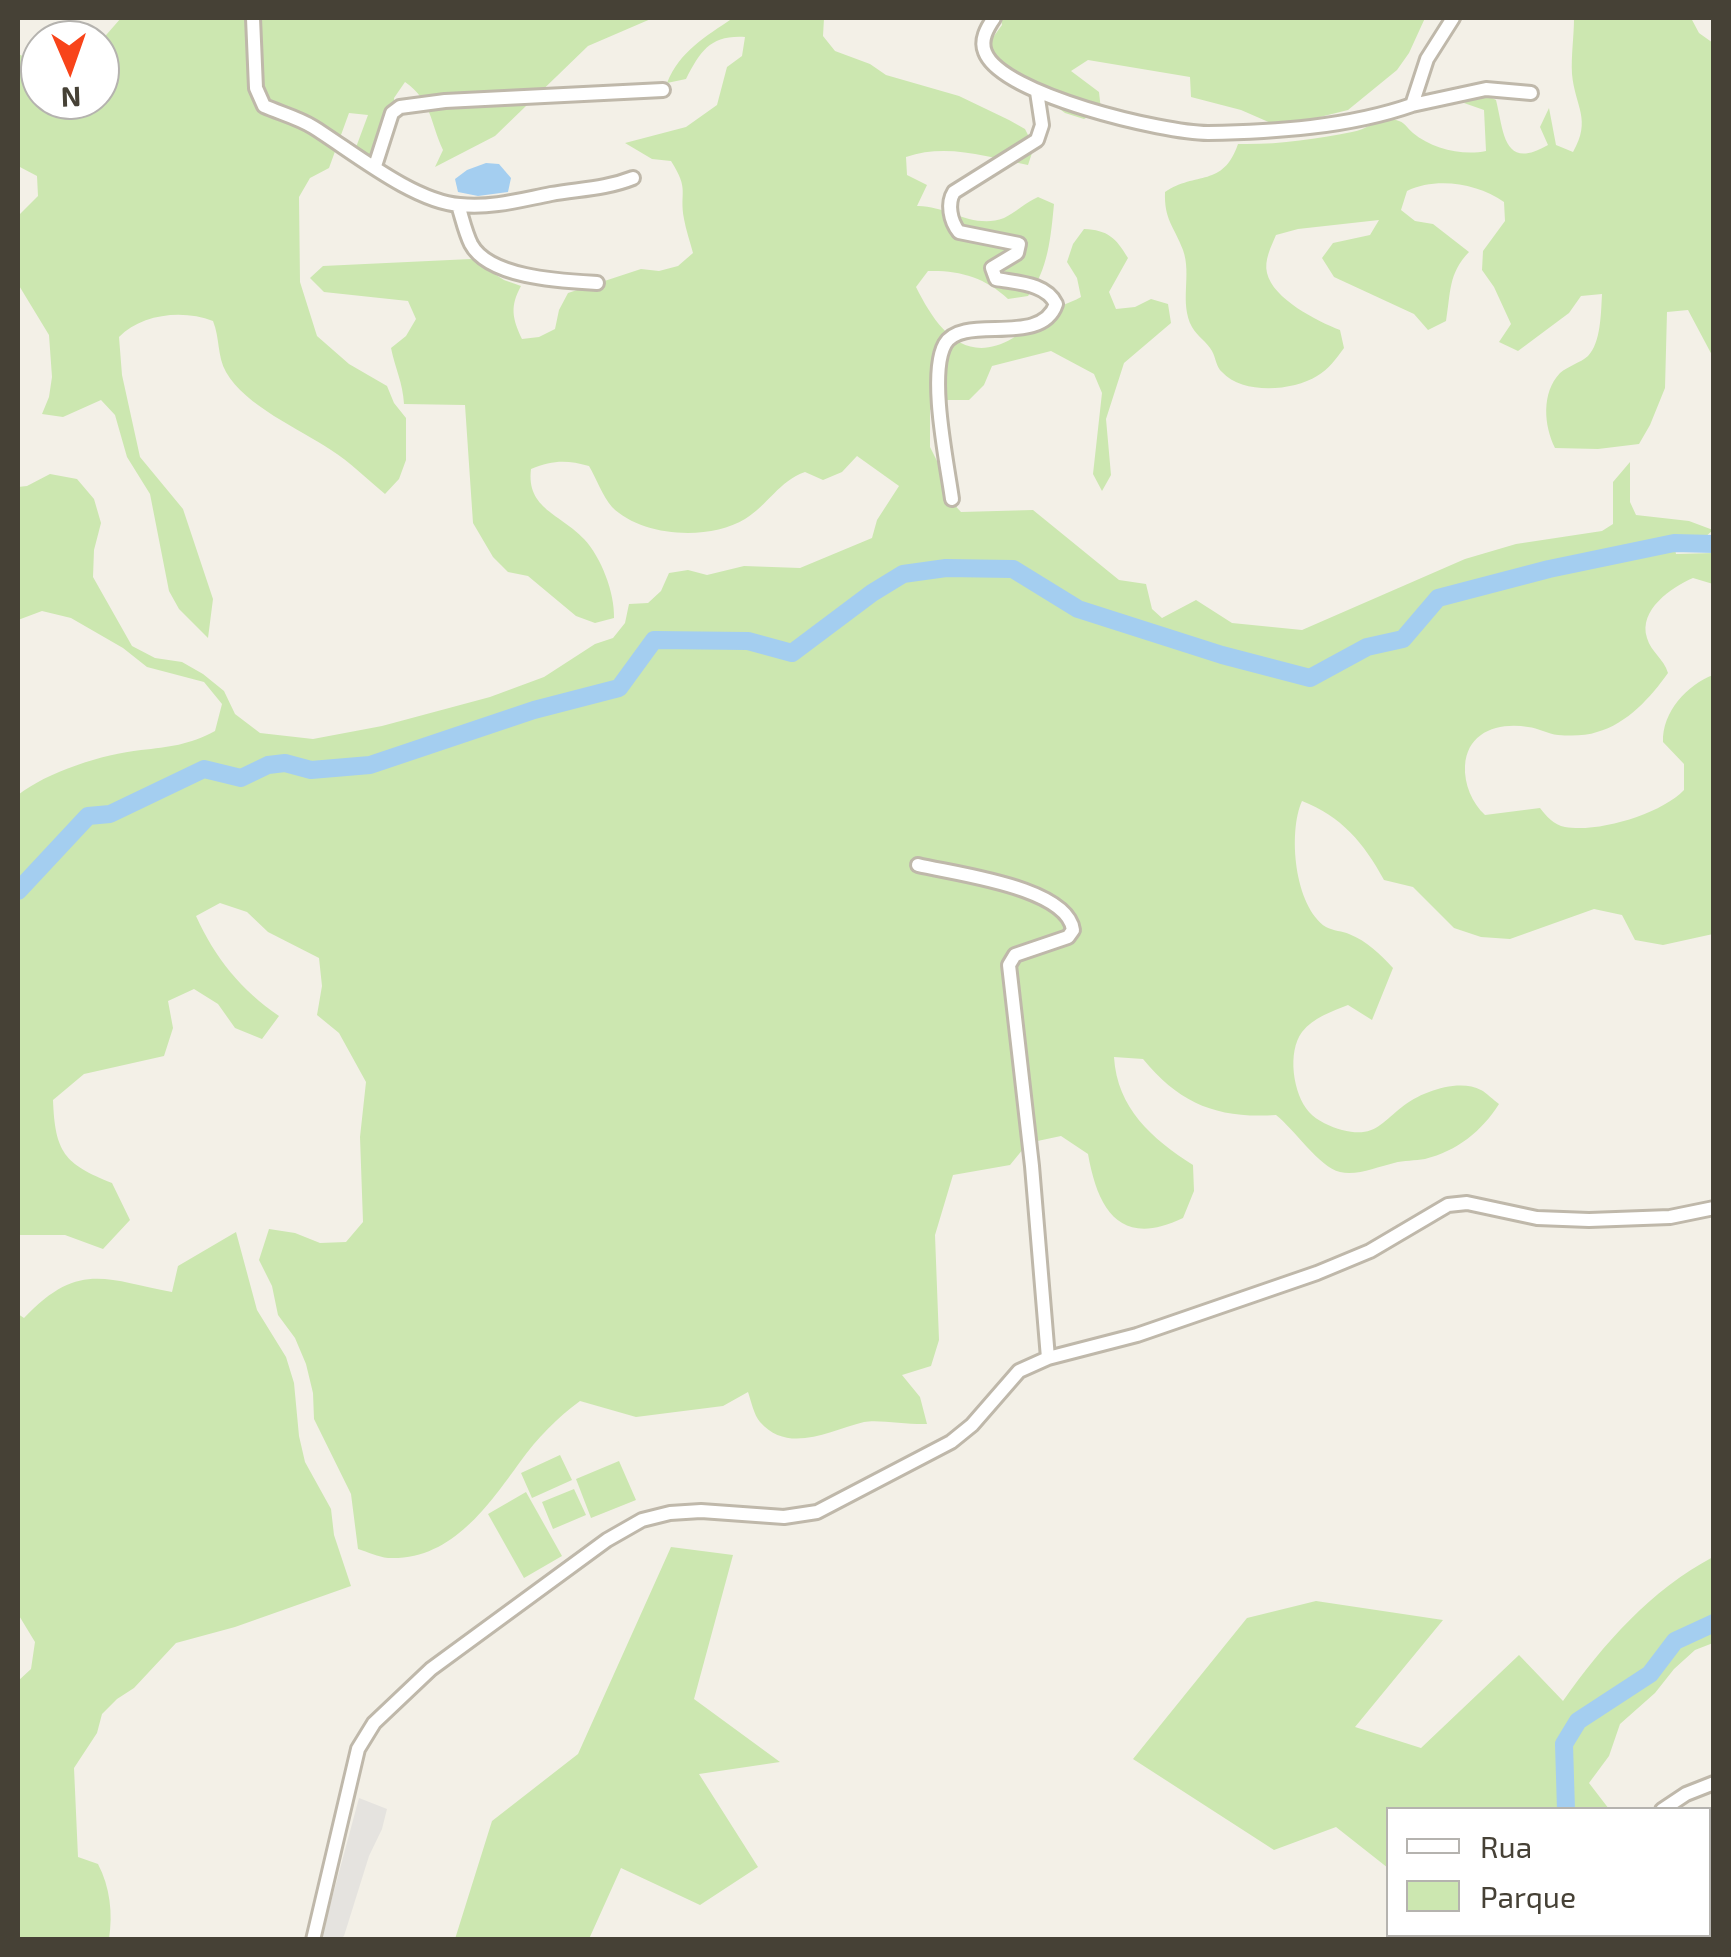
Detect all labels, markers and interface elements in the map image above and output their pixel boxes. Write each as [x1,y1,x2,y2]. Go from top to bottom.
north arrow [20,20,120,120]
text: N [60,81,82,115]
legend [1386,1807,1711,1937]
text: Rua [1480,1828,1532,1864]
text: Parque [1480,1878,1576,1914]

